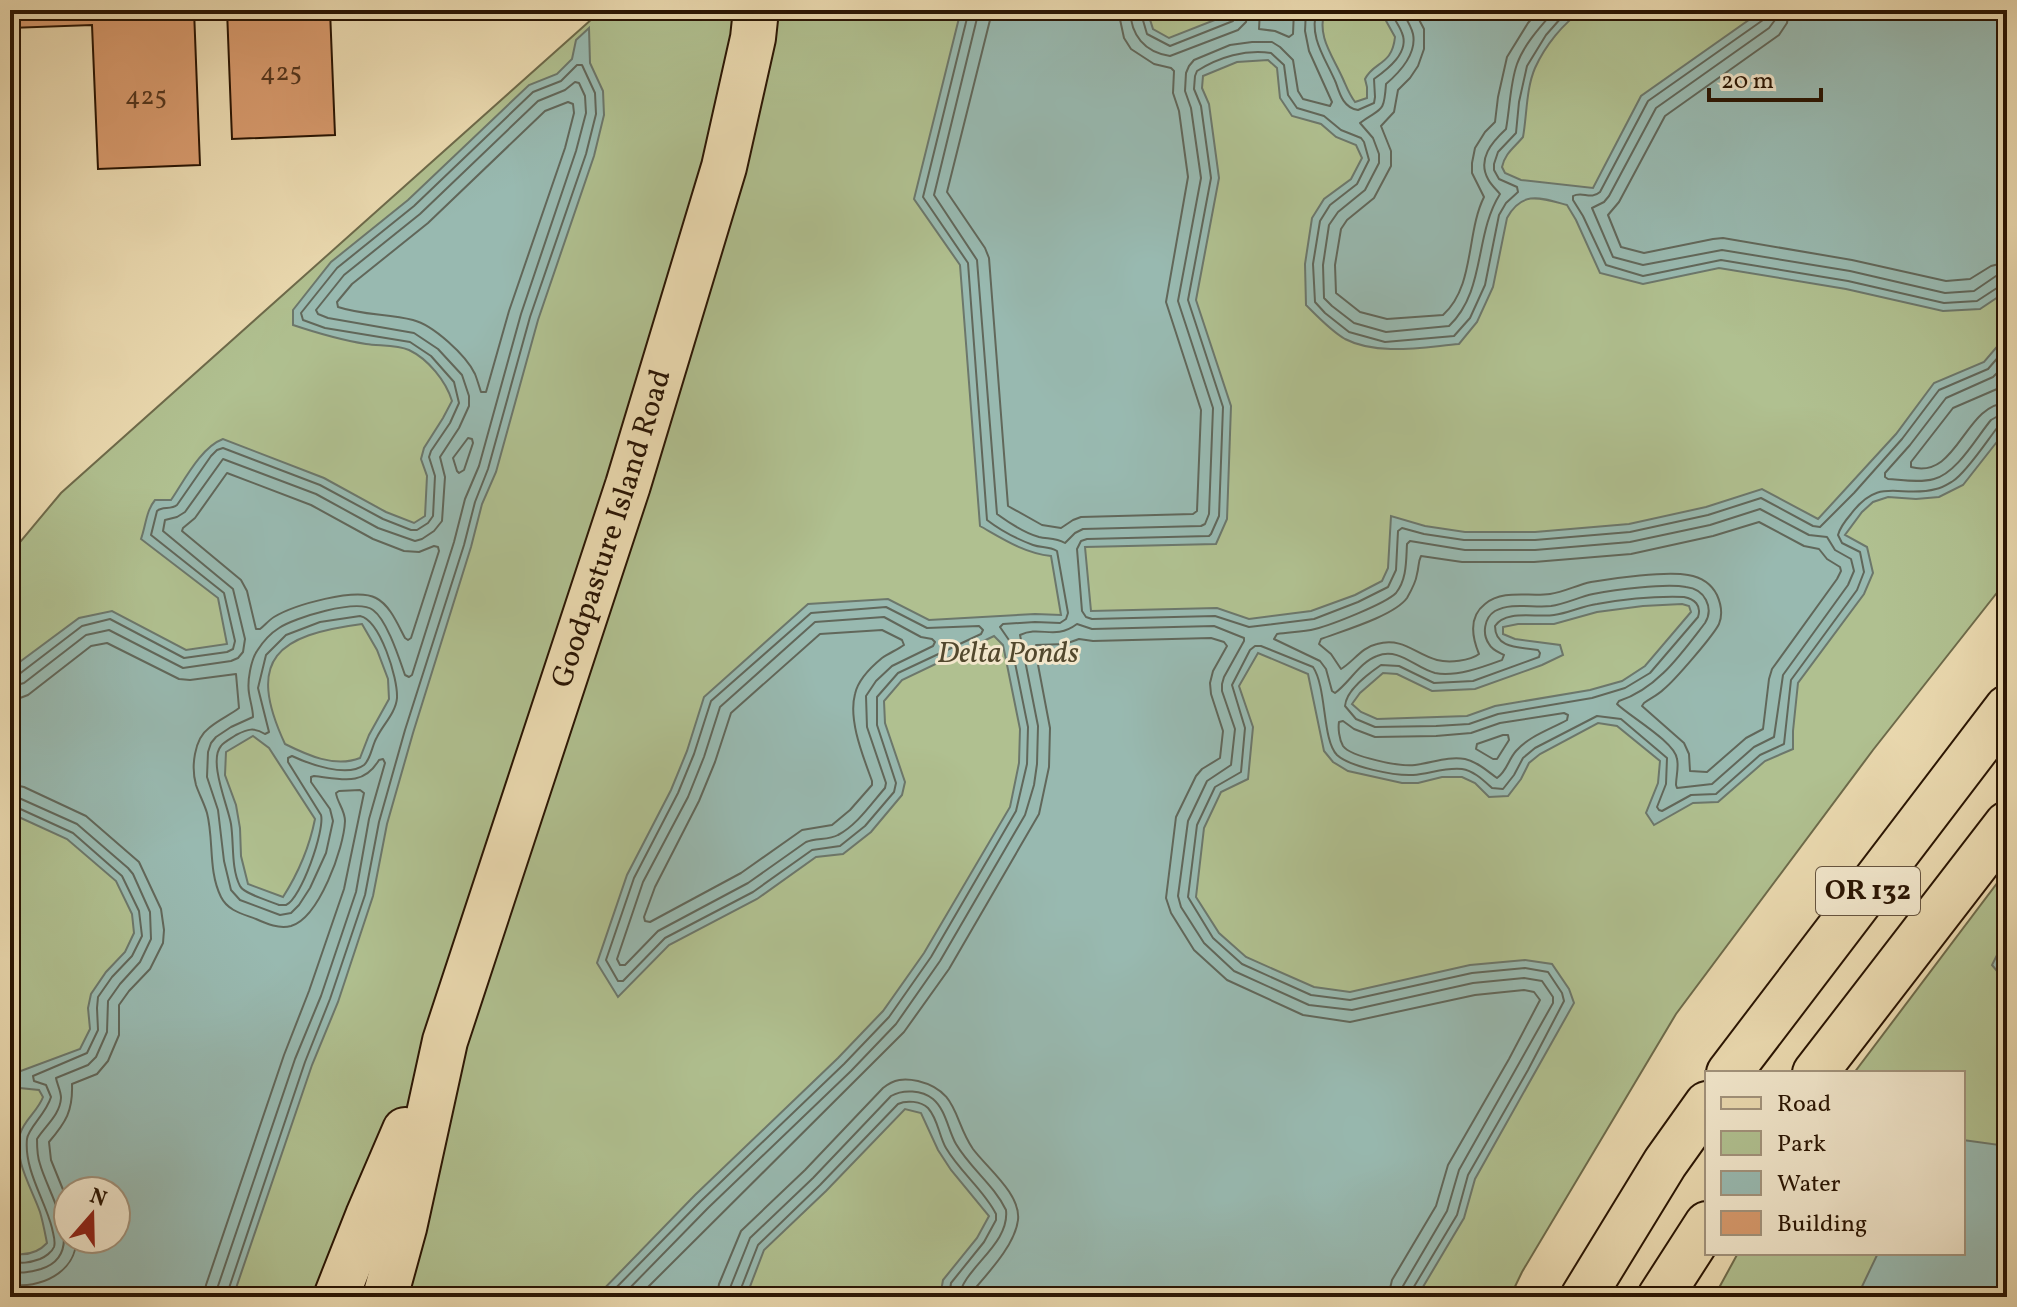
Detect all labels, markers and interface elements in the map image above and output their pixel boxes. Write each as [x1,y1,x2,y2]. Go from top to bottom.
scale bar [1709,52,1821,102]
house number: 425 [260,55,302,91]
text: 20 m [1721,65,1774,99]
house number: 425 [125,79,167,115]
street label: Goodpasture Island Road [542,364,683,693]
park label: Delta Ponds [937,633,1079,675]
road number: OR 132 [1816,867,1920,915]
legend [1705,1071,1965,1255]
text: Road [1777,1088,1831,1122]
text: Park [1777,1128,1826,1162]
text: Water [1777,1168,1841,1202]
north arrow [52,1175,132,1255]
text: N [85,1181,111,1216]
text: Building [1777,1208,1867,1242]

